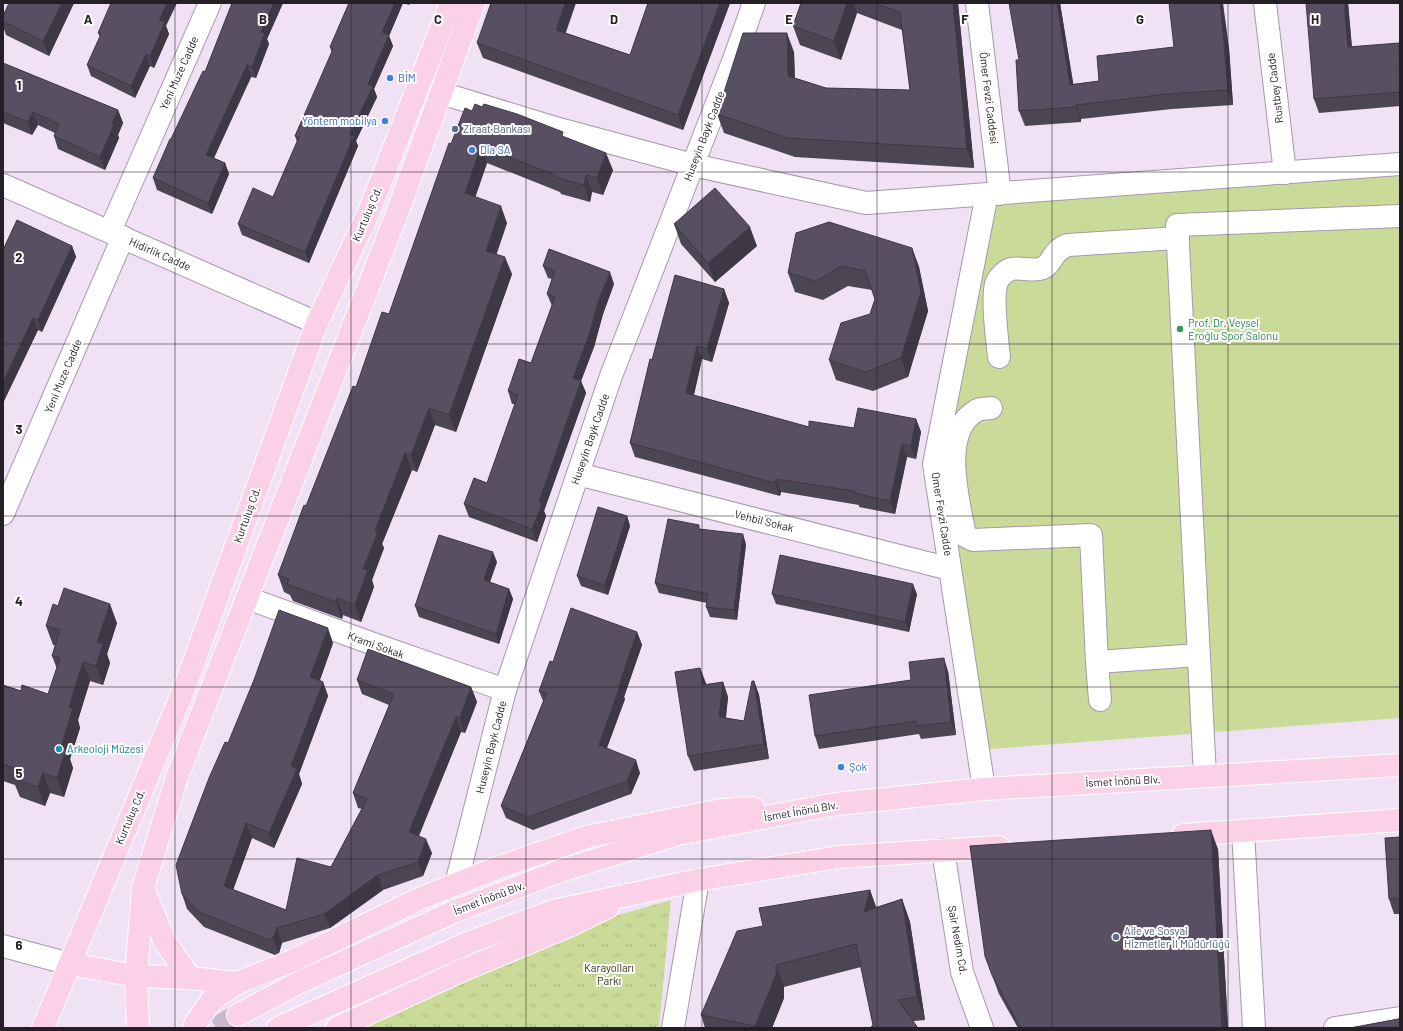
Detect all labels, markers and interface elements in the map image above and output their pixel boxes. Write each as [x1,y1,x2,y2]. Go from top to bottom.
text: A [84,11,93,27]
text: B [259,11,267,27]
text: C [434,11,442,27]
text: D [610,11,618,27]
text: E [785,11,793,27]
text: F [961,11,969,27]
text: G [1136,11,1144,27]
text: H [1311,11,1319,27]
street label: Yeni Muze Cadde [157,34,201,112]
street label: Ömer Fevzi Caddesi [977,51,1003,145]
street label: Rustbey Cadde [1264,52,1285,124]
place label: BİM [398,70,416,84]
marker: BİM [385,73,395,83]
text: 1 [17,77,21,93]
street label: Huseyin Bayk Cadde [680,89,727,183]
place label: Yöntem mobilya [302,114,377,127]
marker: Yöntem mobilya [380,116,390,126]
place label: Ziraat Bankası [463,122,530,135]
marker: Ziraat Bankası [450,124,460,134]
place label: Dia SA [480,143,511,156]
marker: Dia SA [467,145,477,155]
street label: Kurtuluş Cd. [349,184,384,243]
street label: Hidirlik Cadde [127,234,193,273]
text: 2 [15,249,23,265]
place label: Prof. Dr. Veysel Eroğlu Spor Salonu [1188,316,1278,342]
marker: Prof. Dr. Veysel Eroğlu Spor Salonu [1175,324,1185,334]
street label: Yeni Muze Cadde [41,337,84,415]
street label: Huseyin Bayk Cadde [568,392,611,486]
text: 3 [15,421,23,437]
street label: Omer Fevzi Cadde [929,471,956,557]
street label: Kurtuluş Cd. [230,485,263,544]
street label: Vehbil Sokak [733,507,795,534]
text: 4 [15,593,23,609]
street label: Krami Sokak [346,628,407,661]
street label: Huseyin Bayk Cadde [473,699,508,795]
place label: Arkeoloji Müzesi [67,742,144,755]
marker: Arkeoloji Müzesi [54,744,64,754]
place label: Şok [849,760,867,773]
marker: Şok [836,762,846,772]
text: 5 [15,765,23,781]
street label: İsmet İnönü Blv. [1085,771,1161,789]
street label: Kurtuluş Cd. [112,787,147,846]
street label: İsmet İnönü Blv. [763,797,839,823]
street label: İsmet İnönü Blv. [451,877,526,917]
street label: Şair Nedim Cd. [946,904,971,976]
place label: Aile ve Sosyal Hizmetler İl Müdürlüğü [1124,924,1230,950]
marker: Aile ve Sosyal Hizmetler İl Müdürlüğü [1111,932,1121,942]
text: 6 [16,937,23,953]
park label: Karayolları Parkı [584,961,634,987]

